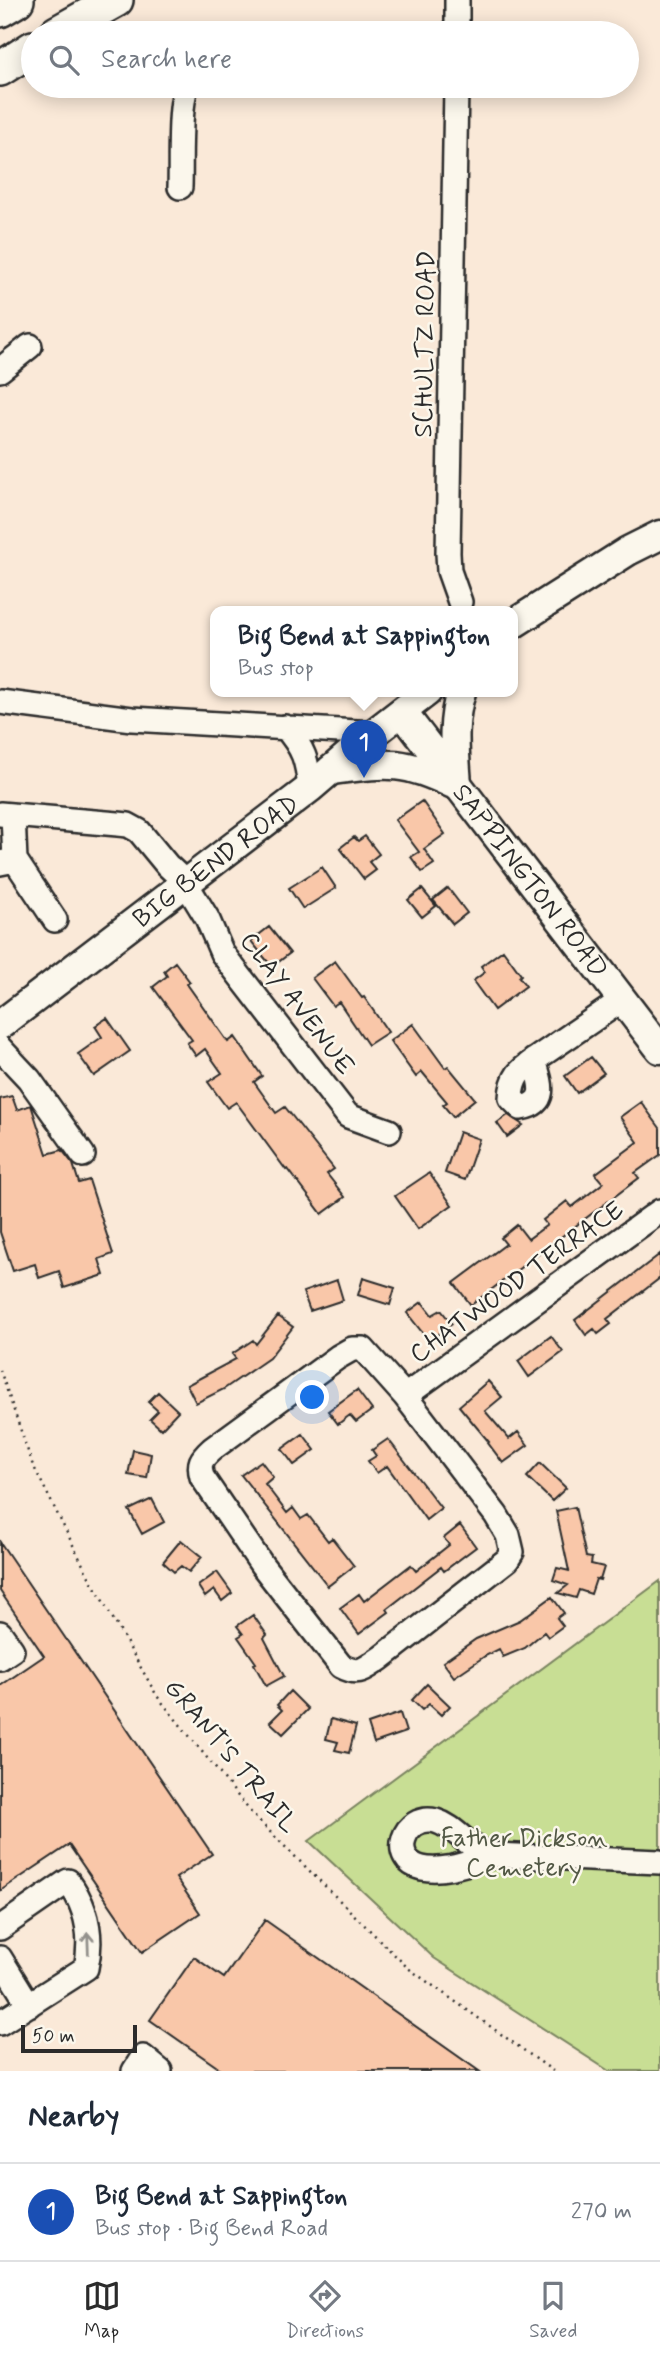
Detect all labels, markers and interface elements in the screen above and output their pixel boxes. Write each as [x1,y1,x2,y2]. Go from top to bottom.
search box [21,21,639,98]
icon: search [45,41,83,79]
text: Search here [101,43,232,77]
street label: SCHULTZ ROAD [407,250,445,438]
popup [210,606,518,697]
text: Big Bend at Sappington [238,620,490,654]
text: Bus stop [238,654,314,684]
pin: 1 [341,720,387,778]
street label: SAPPINGTON ROAD [444,777,615,986]
street label: BIG BEND ROAD [126,788,307,936]
street label: CLAY AVENUE [231,926,362,1083]
street label: CHATWOOD TERRACE [403,1193,631,1372]
your location [295,1380,329,1414]
street label: GRANT'S TRAIL [156,1672,305,1841]
park label: Father Dickson Cemetery [440,1822,608,1886]
one-way arrow [82,1932,95,1955]
scale bar [21,2022,136,2054]
text: 50 m [32,2024,75,2049]
text: Nearby [28,2097,119,2136]
text: Big Bend at Sappington [95,2180,347,2214]
text: 1 [46,2197,56,2227]
text: 270 m [571,2197,632,2227]
text: Bus stop · Big Bend Road [95,2214,328,2244]
tab: Map [83,2277,121,2344]
tab: Directions [286,2277,364,2344]
tab: Saved [529,2277,577,2344]

